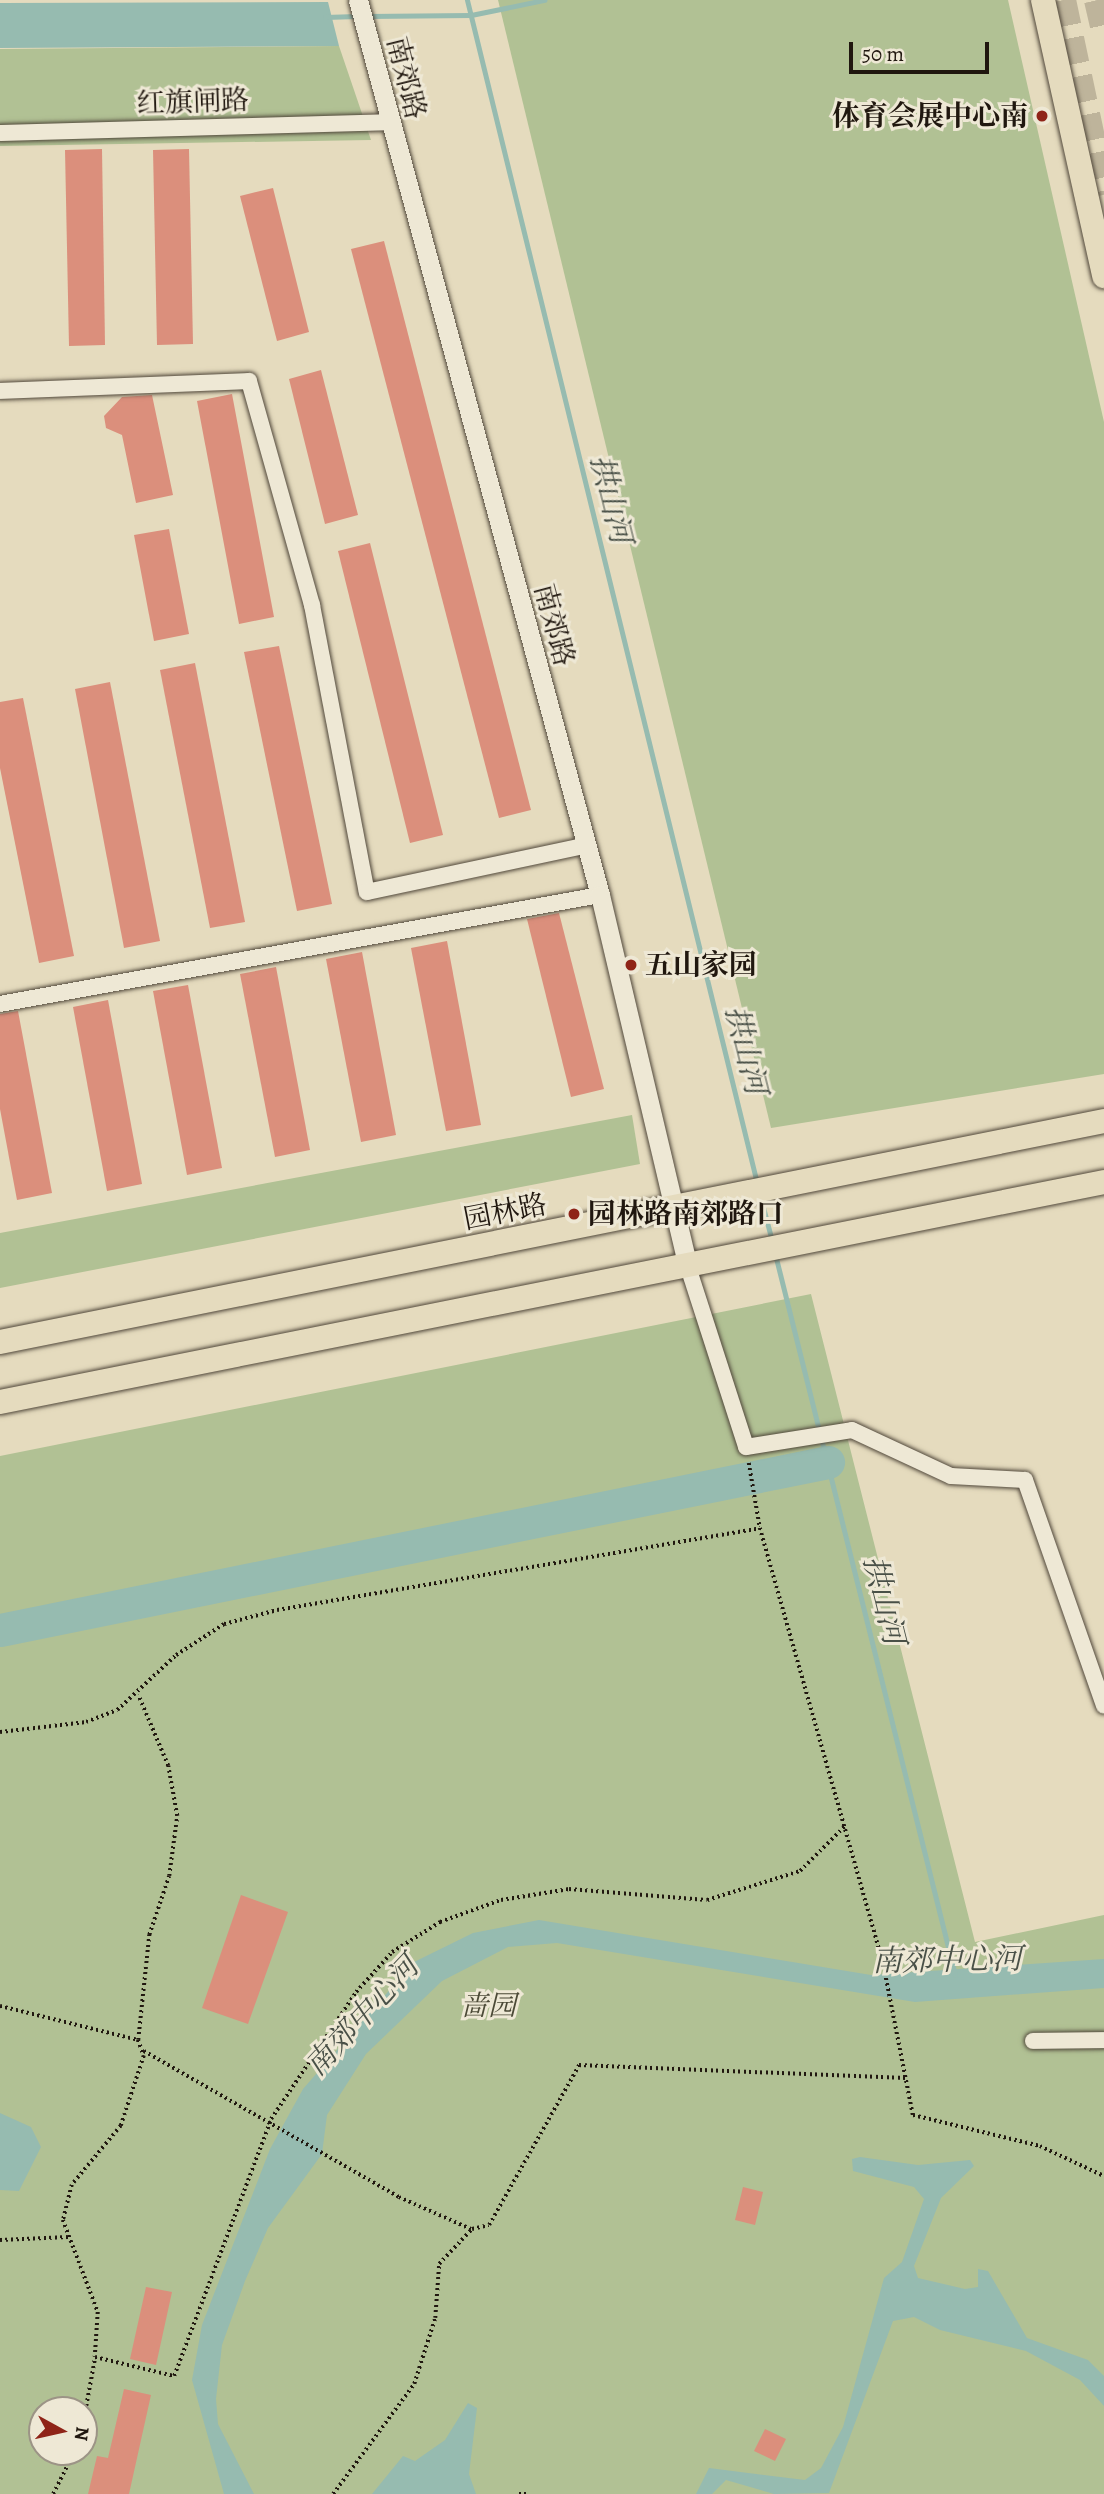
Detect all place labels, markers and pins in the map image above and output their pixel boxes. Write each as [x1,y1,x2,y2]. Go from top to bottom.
place label: 体育会展中心南 [832,99,1028,133]
marker: 体育会展中心南 [1034,108,1050,124]
place label: 五山家园 [645,948,757,982]
marker: 五山家园 [623,957,639,973]
place label: 园林路南郊路口 [588,1197,784,1231]
marker: 园林路南郊路口 [566,1206,582,1222]

